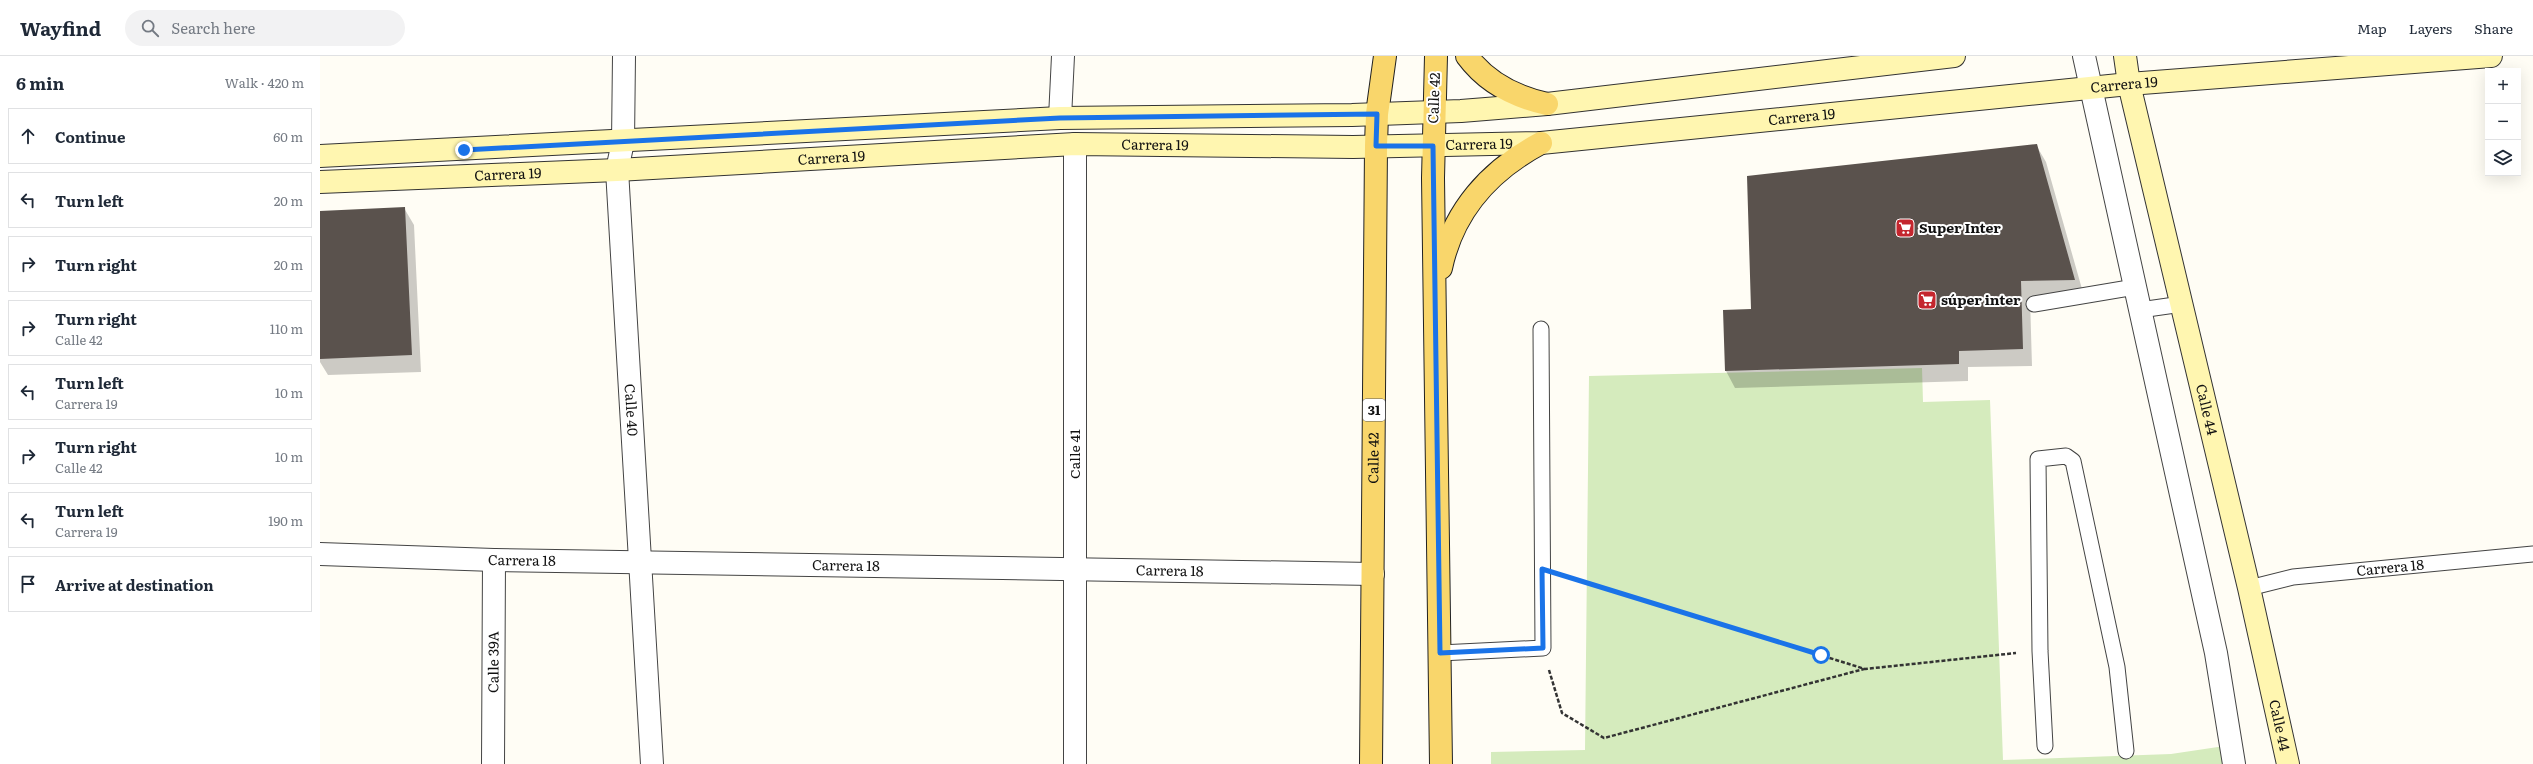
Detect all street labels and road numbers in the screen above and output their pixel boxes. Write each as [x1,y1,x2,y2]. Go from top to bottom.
street label: Carrera 19 [2089,71,2158,97]
street label: Calle 42 [1422,72,1444,124]
street label: Carrera 19 [1767,103,1836,129]
street label: Carrera 19 [1445,133,1513,154]
street label: Carrera 19 [1121,134,1189,154]
street label: Carrera 19 [797,145,866,169]
street label: Carrera 19 [474,162,542,185]
street label: Calle 44 [2192,382,2223,437]
street label: Calle 40 [621,383,644,437]
road number: 31 [1363,399,1385,421]
street label: Calle 41 [1064,429,1084,479]
street label: Calle 42 [1362,432,1383,484]
street label: Carrera 18 [488,549,556,570]
street label: Carrera 18 [2355,553,2425,580]
street label: Carrera 18 [812,554,880,575]
street label: Carrera 18 [1136,559,1204,580]
street label: Calle 39A [482,630,503,693]
street label: Calle 44 [2265,698,2296,753]

